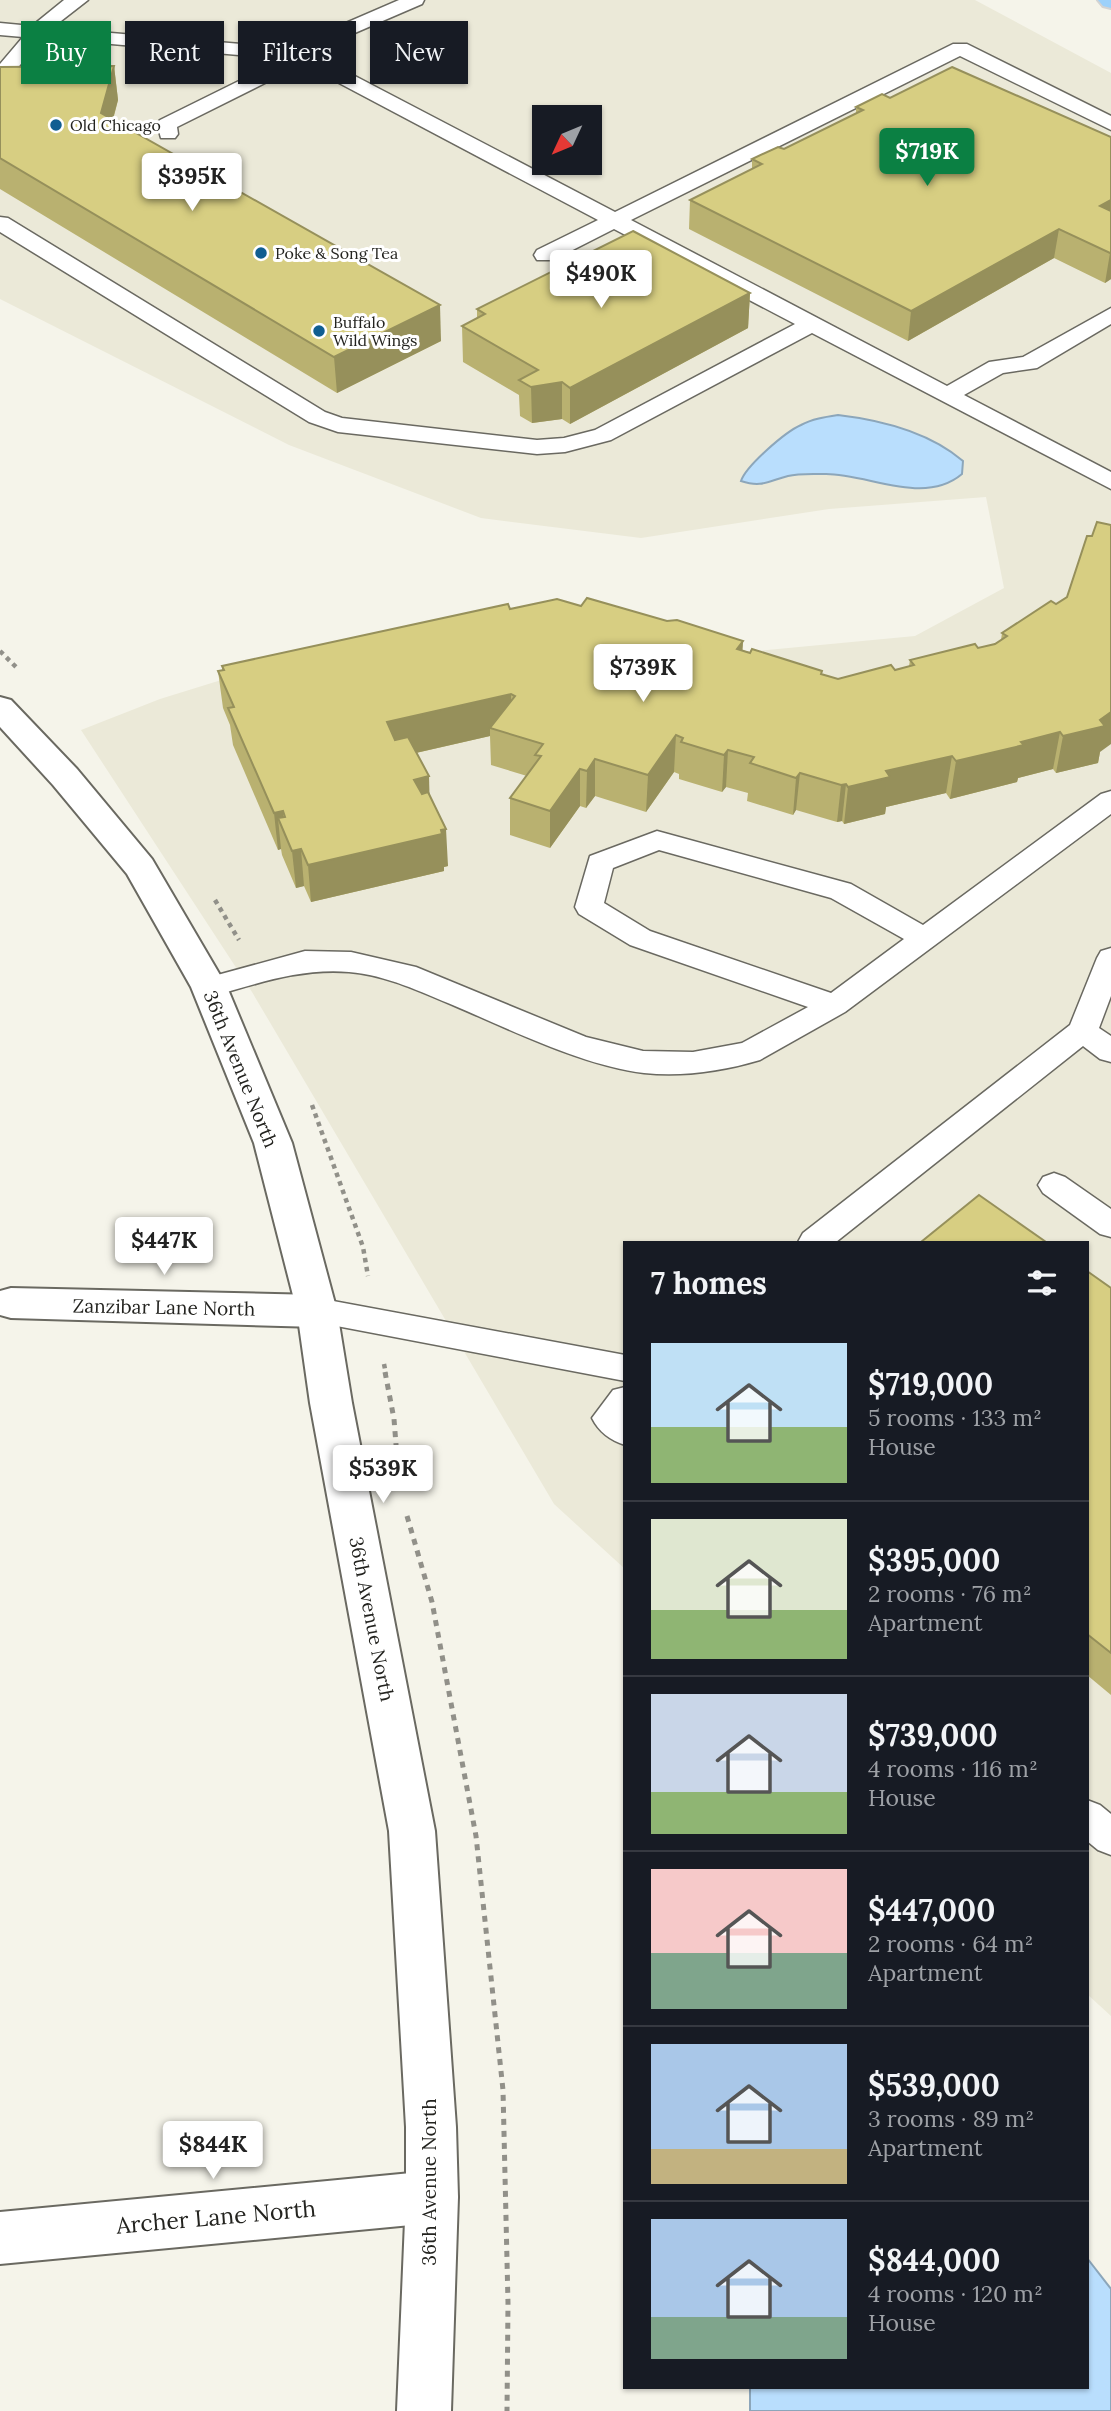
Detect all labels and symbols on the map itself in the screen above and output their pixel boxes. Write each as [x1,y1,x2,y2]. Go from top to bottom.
north arrow [532,105,602,175]
place label: Old Chicago [70,115,161,135]
marker: Old Chicago [48,117,64,133]
pin: $719K [878,128,976,188]
pin: $395K [143,154,241,213]
place label: Poke & Song Tea [275,243,398,263]
marker: Poke & Song Tea [253,245,269,261]
pin: $490K [552,250,650,310]
place label: Buffalo Wild Wings [333,312,417,350]
marker: Buffalo Wild Wings [311,323,327,339]
pin: $739K [594,644,692,704]
street label: 36th Avenue North [199,987,283,1151]
pin: $447K [115,1218,213,1277]
street label: Zanzibar Lane North [73,1293,255,1321]
pin: $539K [334,1446,432,1505]
street label: 36th Avenue North [344,1535,400,1703]
street label: 36th Avenue North [417,2098,441,2266]
pin: $844K [164,2122,262,2181]
street label: Archer Lane North [114,2193,317,2240]

